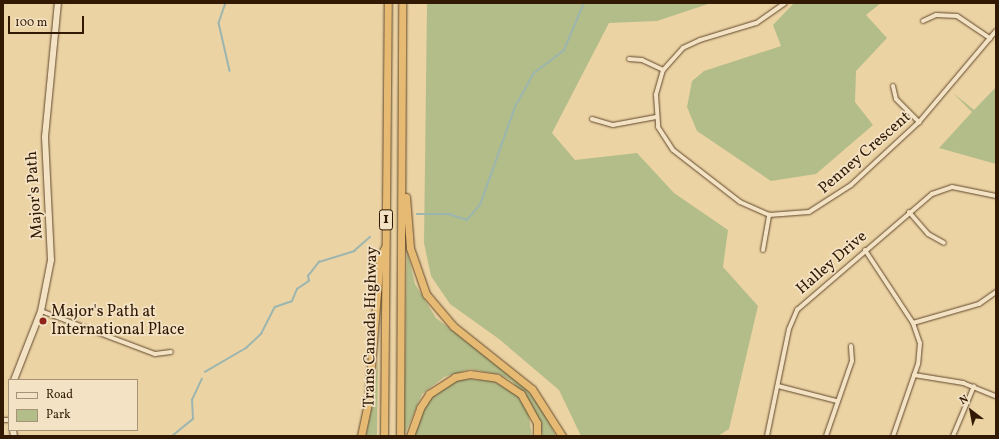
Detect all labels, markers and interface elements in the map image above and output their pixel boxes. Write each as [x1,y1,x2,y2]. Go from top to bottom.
scale bar [10,8,86,34]
text: 100 m [15,15,47,31]
street label: Penney Crescent [815,108,915,198]
street label: Major's Path [22,150,48,240]
road number: 1 [378,207,394,233]
street label: Halley Drive [793,227,871,299]
street label: Trans Canada Highway [360,246,382,408]
place label: Major's Path at International Place [51,302,184,340]
marker: Major's Path at International Place [38,316,48,326]
legend [8,379,138,431]
text: Road [46,387,73,403]
north arrow [951,391,991,431]
text: N [957,392,972,409]
text: Park [46,407,71,423]

